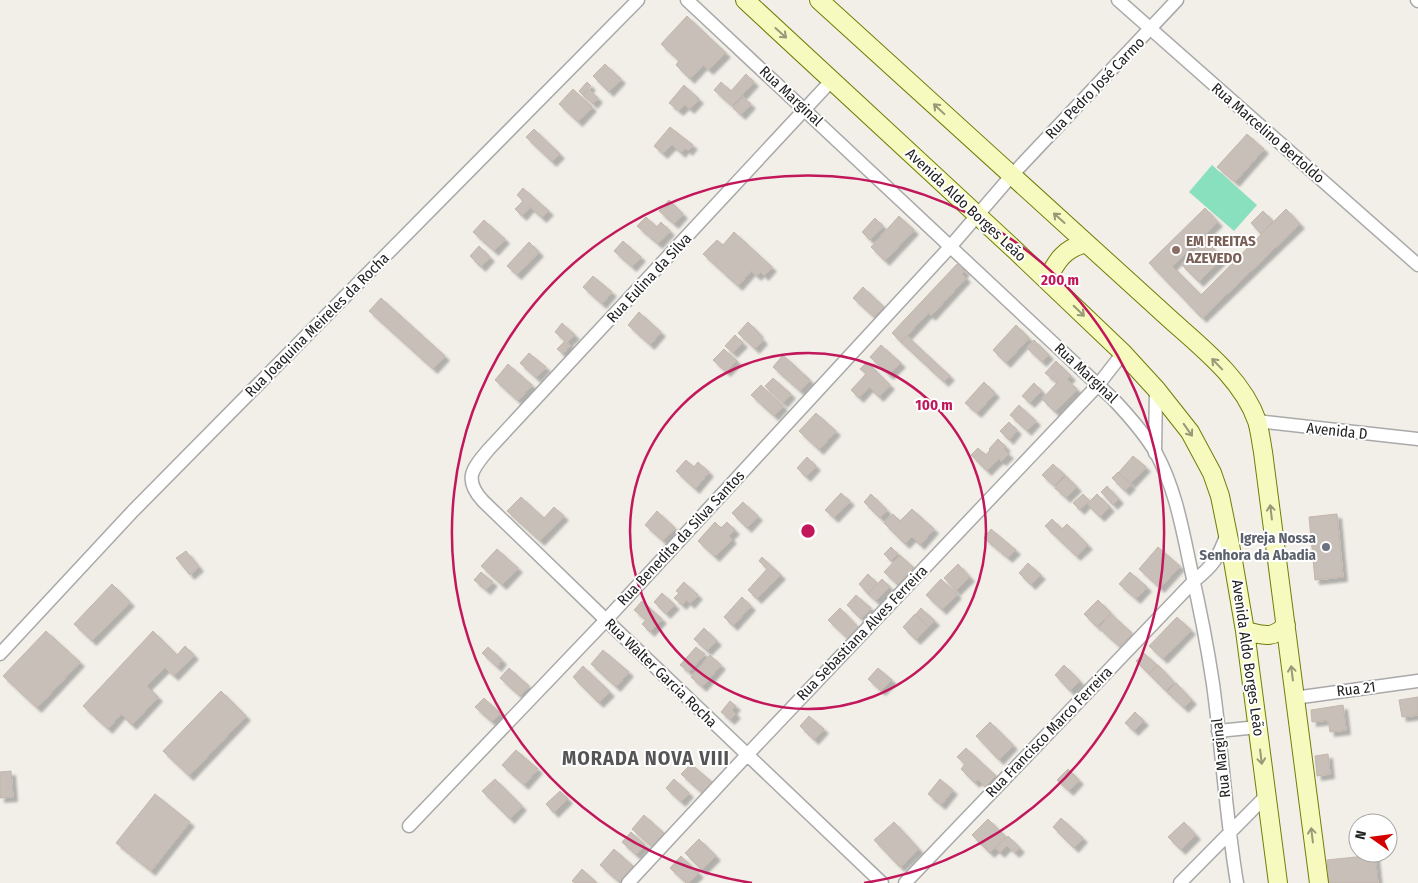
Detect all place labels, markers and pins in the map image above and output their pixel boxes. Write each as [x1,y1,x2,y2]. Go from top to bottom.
place label: EM FREITAS AZEVEDO [1185,232,1256,267]
marker: EM FREITAS AZEVEDO [1170,244,1182,256]
centre of rings [799,522,817,540]
place label: Igreja Nossa Senhora da Abadia [1199,529,1317,564]
marker: Igreja Nossa Senhora da Abadia [1320,541,1332,553]

